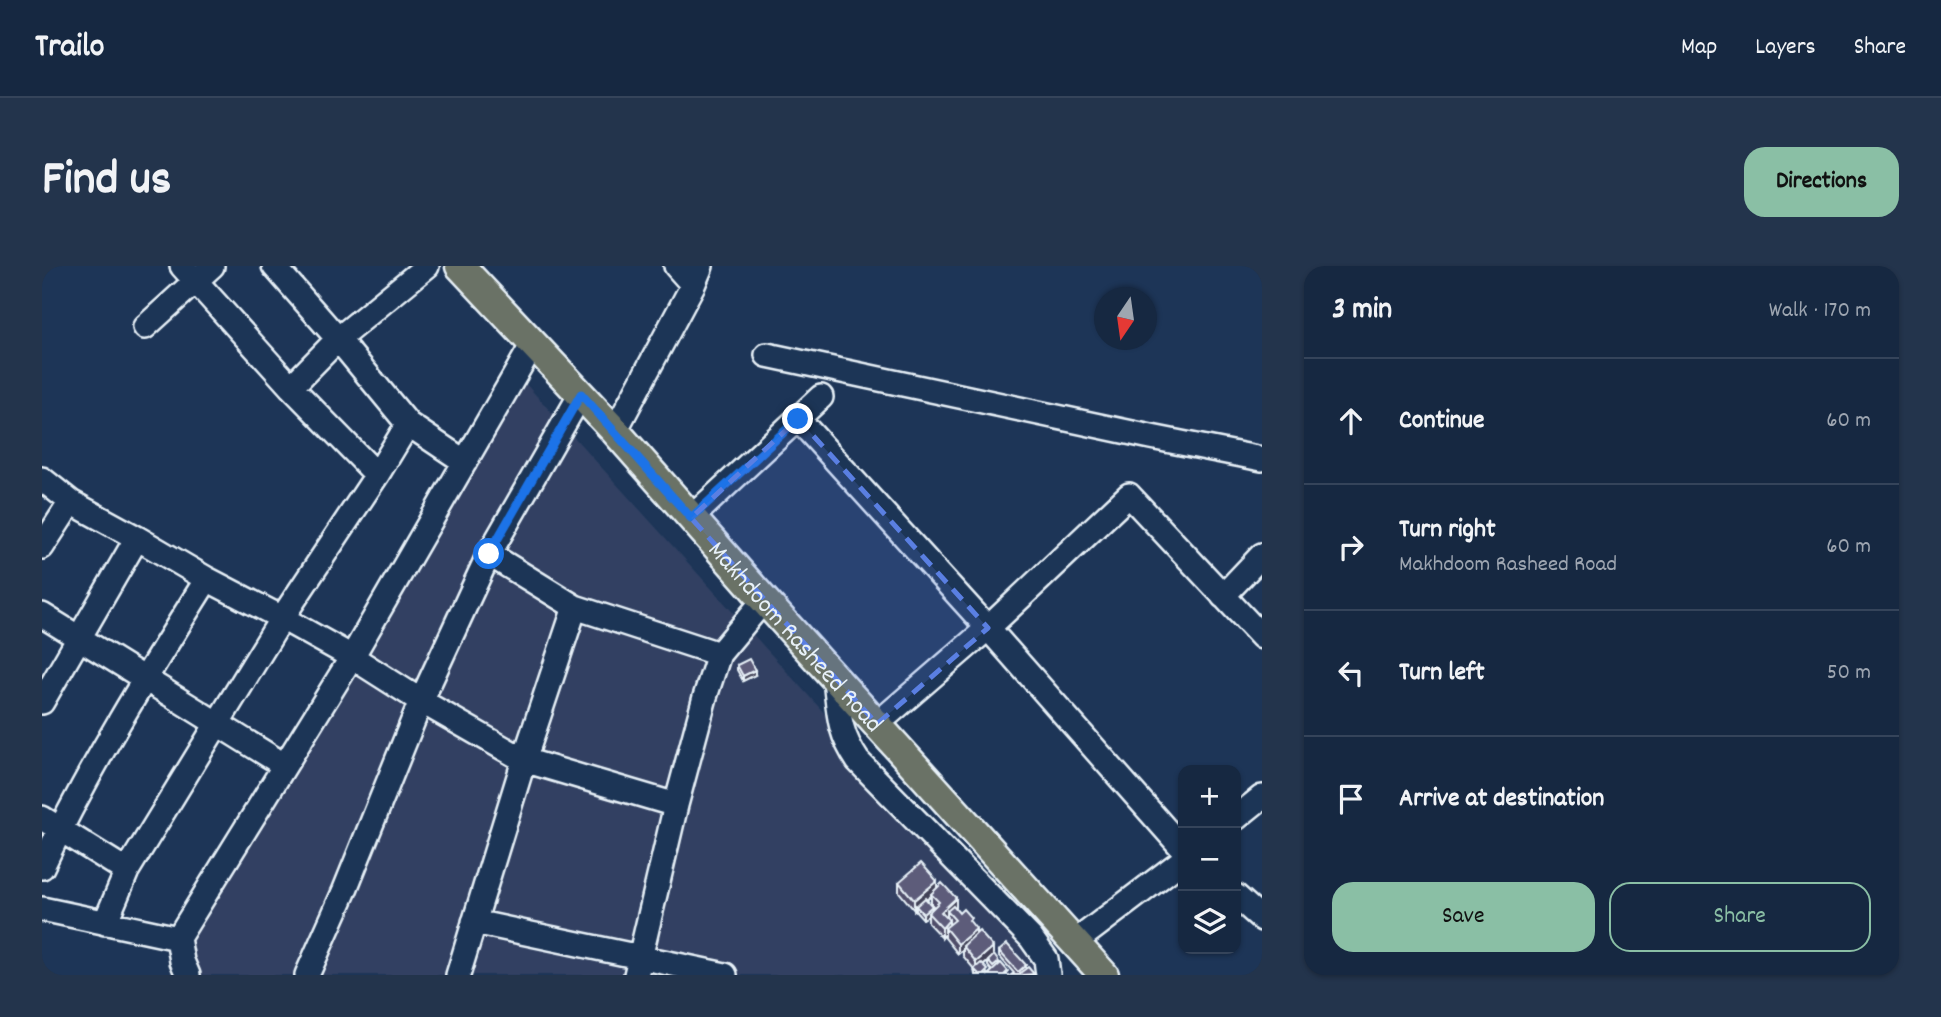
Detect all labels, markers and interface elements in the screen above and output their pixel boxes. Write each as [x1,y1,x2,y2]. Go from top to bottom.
text: Trailo [35,25,105,72]
text: Map [1681,31,1717,65]
text: Layers [1755,31,1816,65]
text: Share [1854,31,1906,65]
text: Find us [42,147,171,217]
button: Directions [1744,147,1899,217]
north arrow [1094,287,1157,350]
text: 3 min [1332,290,1392,333]
text: Walk · 170 m [1769,295,1871,328]
icon: ahead [1332,402,1370,440]
route end [782,403,813,434]
text: Continue [1399,403,1484,440]
text: 60 m [1826,405,1871,438]
text: Turn right [1399,512,1496,549]
icon: right [1332,528,1370,566]
text: 60 m [1826,531,1871,564]
street label: Makhdoom Rasheed Road [698,534,890,742]
route start [473,538,504,569]
text: Makhdoom Rasheed Road [1399,549,1617,582]
icon: left [1332,654,1370,692]
text: Turn left [1399,655,1485,692]
text: 50 m [1827,657,1871,690]
map controls [1178,765,1241,954]
button: + [1178,765,1241,828]
icon: arrive [1332,780,1370,818]
text: Arrive at destination [1399,781,1604,818]
button: − [1178,828,1241,891]
button: Save [1332,882,1595,952]
button: Share [1609,882,1871,952]
button: layers [1178,891,1241,954]

